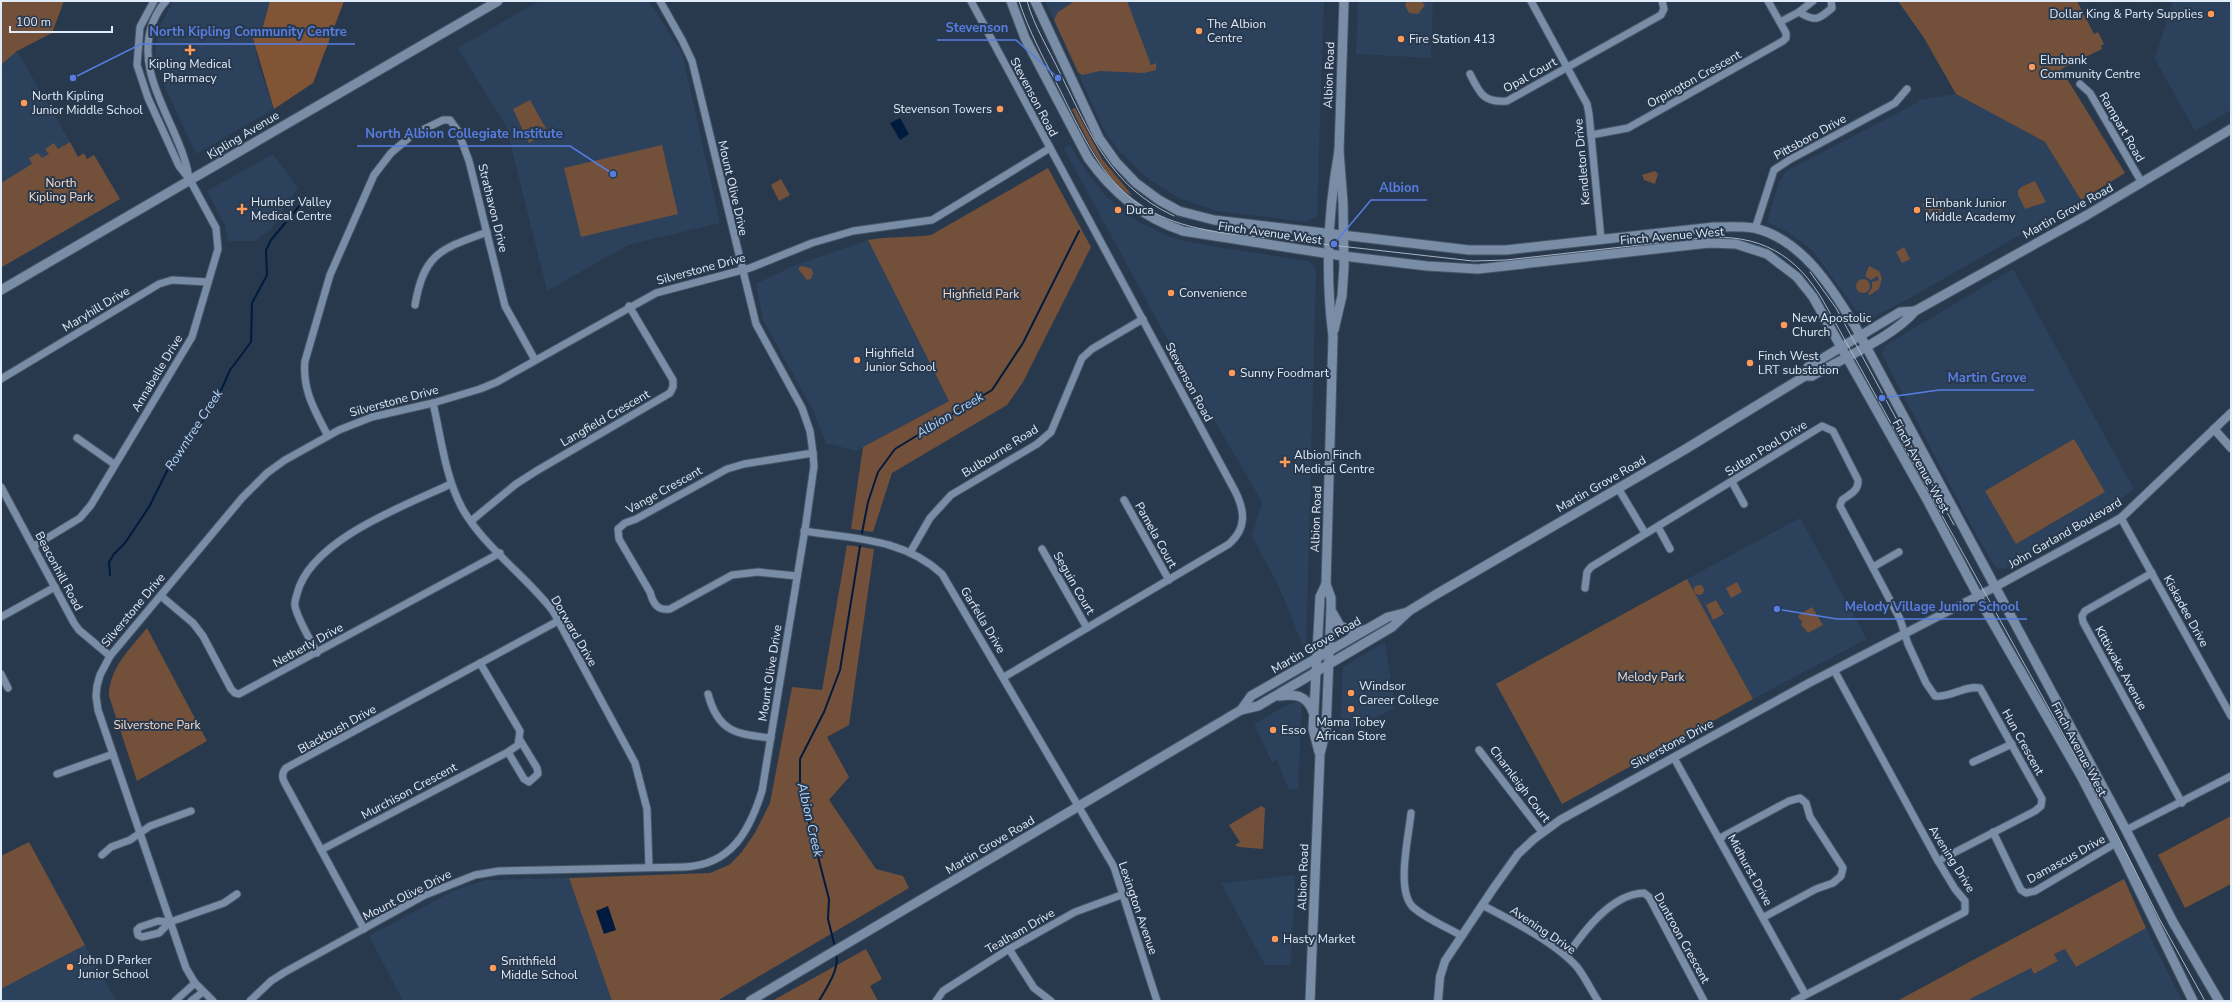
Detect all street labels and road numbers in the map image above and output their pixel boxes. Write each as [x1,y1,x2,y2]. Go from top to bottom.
street label: Albion Road [1320,41,1338,109]
street label: Orpington Crescent [1644,46,1745,111]
street label: Opal Court [1500,53,1560,96]
street label: Stevenson Road [1006,55,1062,139]
street label: Rampart Road [2096,89,2148,165]
street label: Kipling Avenue [204,107,282,163]
street label: Pittsboro Drive [1771,110,1849,164]
street label: Kendleton Drive [1570,118,1594,206]
street label: Mount Olive Drive [714,139,752,237]
street label: Strathavon Drive [474,162,512,254]
street label: Martin Grove Road [2020,179,2116,243]
street label: Finch Avenue West [1217,218,1324,248]
street label: Finch Avenue West [1619,223,1725,249]
street label: Silverstone Drive [655,249,747,289]
street label: Maryhill Drive [59,283,133,335]
street label: Annabelle Drive [128,332,186,414]
street label: Stevenson Road [1161,340,1217,424]
street label: Silverstone Drive [348,381,440,421]
street label: Langfield Crescent [557,386,653,450]
street label: Sultan Pool Drive [1722,416,1810,480]
street label: Finch Avenue West [1889,416,1954,516]
street label: Bulbourne Road [959,421,1041,481]
street label: Martin Grove Road [1553,452,1649,516]
street label: Vange Crescent [622,462,706,518]
street label: Albion Road [1307,485,1325,553]
street label: John Garland Boulevard [2005,494,2125,573]
street label: Pamela Court [1131,499,1181,572]
street label: Beaconhill Road [31,529,87,613]
street label: Seguin Court [1050,549,1099,618]
street label: Silverstone Drive [97,570,169,650]
street label: Kiskadee Drive [2160,572,2212,650]
street label: Garfella Drive [957,584,1009,656]
street label: Dorward Drive [547,593,601,669]
street label: Martin Grove Road [1268,613,1364,677]
street label: Netherly Drive [270,619,346,671]
street label: Kittiwake Avenue [2091,623,2151,713]
street label: Mount Olive Drive [754,624,786,722]
street label: Finch Avenue West [2047,699,2111,800]
street label: Blackbush Drive [295,701,379,757]
street label: Hun Crescent [1998,706,2048,779]
street label: Silverstone Drive [1628,715,1716,773]
street label: Charnleigh Court [1486,743,1554,826]
street label: Murchison Crescent [358,759,460,823]
street label: Martin Grove Road [943,812,1037,878]
street label: Avening Drive [1925,823,1979,895]
street label: Midhurst Drive [1724,831,1776,909]
street label: Damascus Drive [2024,831,2108,887]
street label: Albion Road [1294,843,1312,911]
street label: Lexington Avenue [1115,859,1161,957]
street label: Mount Olive Drive [360,866,454,924]
street label: Duntroon Crescent [1650,890,1714,987]
street label: Avening Drive [1507,902,1579,958]
street label: Tealham Drive [982,905,1058,957]

